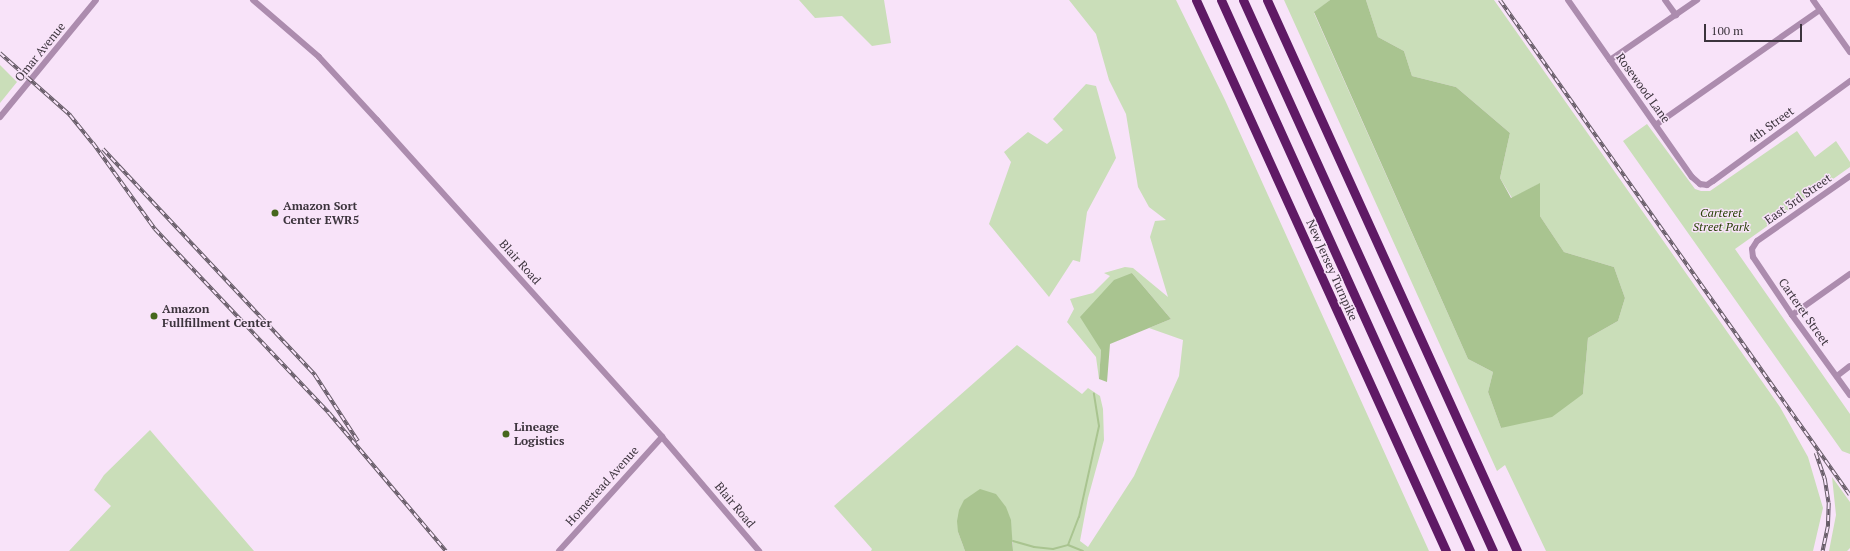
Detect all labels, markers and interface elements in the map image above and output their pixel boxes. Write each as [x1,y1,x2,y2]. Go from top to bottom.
scale bar [1706,16,1804,42]
street label: Omar Avenue [12,19,68,85]
text: 100 m [1711,23,1743,38]
street label: Rosewood Lane [1613,50,1673,126]
street label: 4th Street [1745,104,1797,146]
street label: East 3rd Street [1762,171,1834,227]
place label: Amazon Sort Center EWR5 [283,199,359,227]
park label: Carteret Street Park [1693,206,1749,234]
marker: Amazon Sort Center EWR5 [270,208,280,218]
street label: New Jersey Turnpike [1303,217,1361,323]
street label: Blair Road [496,237,544,287]
street label: Carteret Street [1775,276,1833,348]
place label: Amazon Fullfillment Center [162,302,272,330]
marker: Amazon Fullfillment Center [149,311,159,321]
place label: Lineage Logistics [514,420,564,448]
marker: Lineage Logistics [501,429,511,439]
street label: Homestead Avenue [562,443,642,529]
street label: Blair Road [712,479,758,531]

